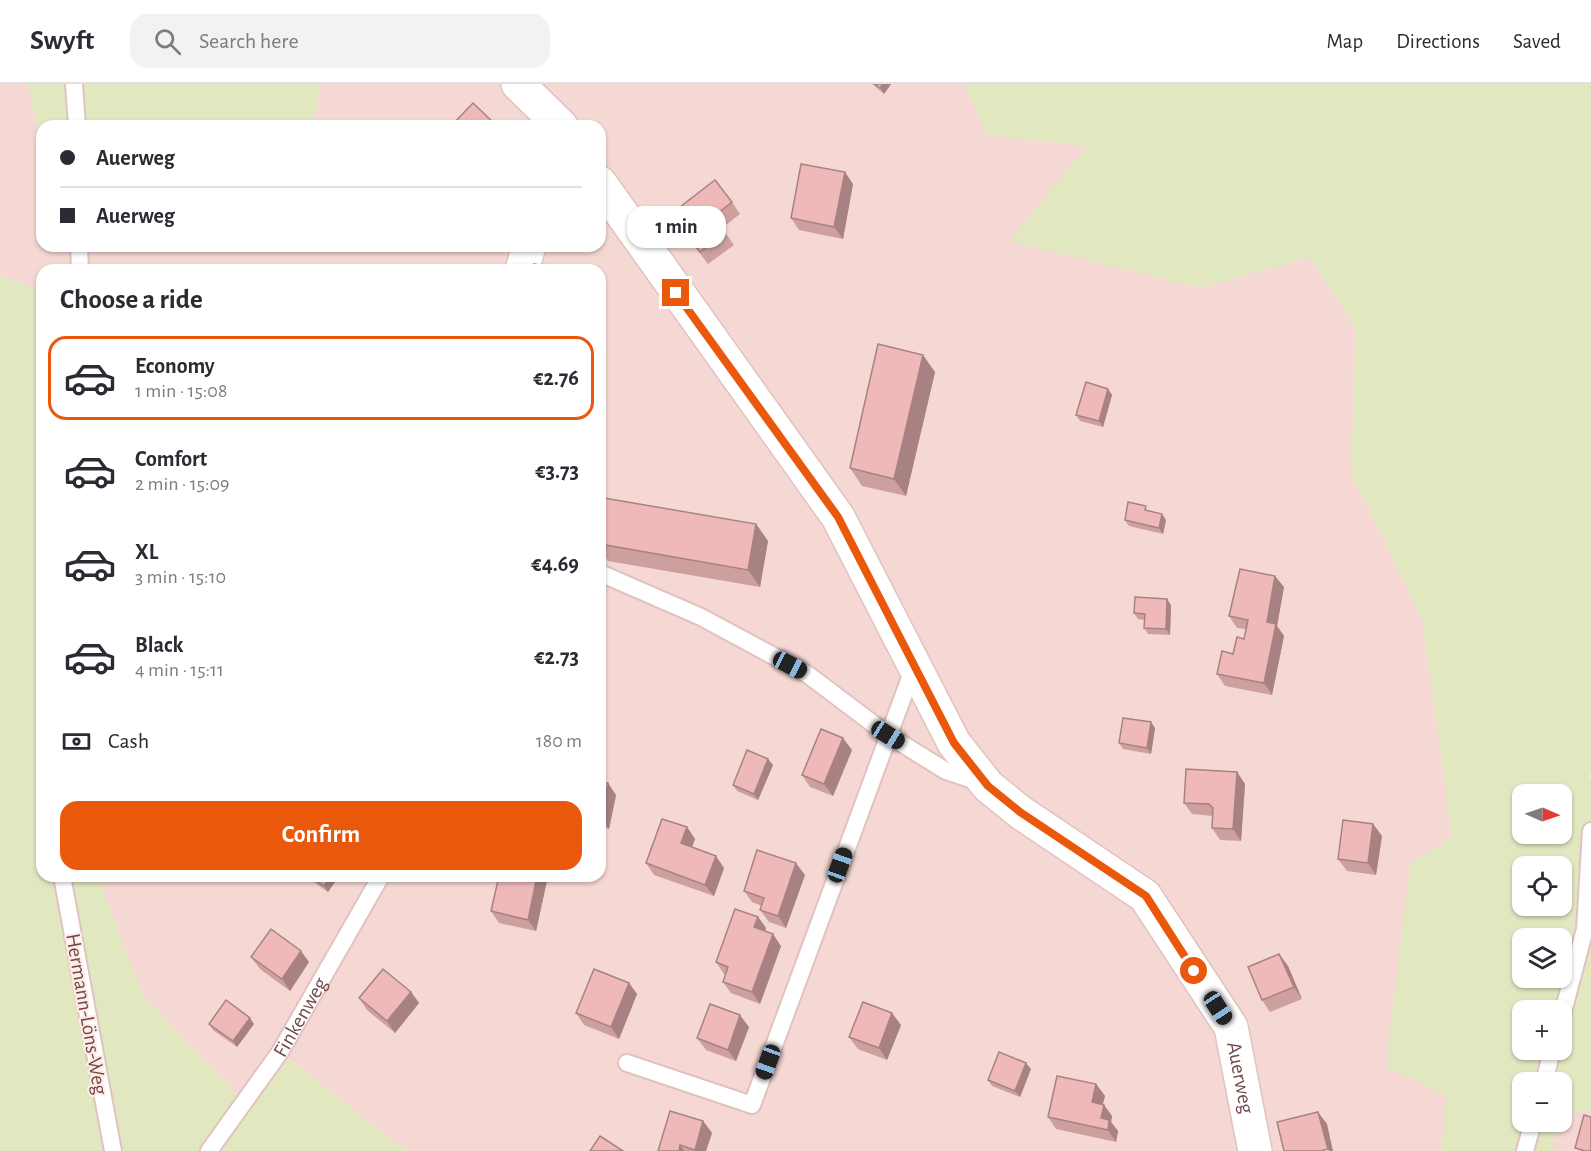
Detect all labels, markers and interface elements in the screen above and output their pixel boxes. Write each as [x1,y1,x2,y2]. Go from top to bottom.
search box [130,14,550,68]
icon: search [151,25,184,58]
text: Swyft [30,27,94,55]
text: Search here [199,30,299,52]
text: Map [1327,31,1363,52]
text: Directions [1396,31,1480,52]
text: Saved [1513,31,1561,52]
text: Auerweg [96,147,175,169]
text: Auerweg [96,205,175,227]
callout: 1 min [626,206,726,248]
text: 1 min [655,217,698,237]
route end [662,279,689,306]
text: Choose a ride [60,286,203,313]
icon: car [63,351,117,405]
text: Economy [135,355,215,377]
text: €2.76 [533,367,579,389]
text: 1 min · 15:08 [135,381,227,401]
icon: car [63,444,117,498]
text: Comfort [135,448,207,470]
text: €3.73 [535,460,579,482]
text: 2 min · 15:09 [135,474,230,494]
icon: car [63,537,117,591]
text: XL [135,541,158,563]
text: €4.69 [531,553,579,575]
text: 3 min · 15:10 [135,567,226,587]
icon: car [63,630,117,684]
text: Black [135,634,183,656]
text: €2.73 [534,646,579,668]
car [770,649,810,681]
text: 4 min · 15:11 [135,660,224,680]
car [868,718,908,752]
icon: cash [60,725,93,758]
text: Cash [108,730,149,752]
text: 180 m [536,731,582,751]
north arrow [1512,784,1572,844]
map controls [1512,784,1572,1132]
button: Confirm [60,801,582,870]
car [825,845,855,885]
button: locate [1512,856,1572,916]
button: layers [1512,928,1572,988]
street label: Hermann-Löns-Weg [62,932,111,1097]
route start [1180,957,1207,984]
street label: Finkenweg [269,973,332,1061]
car [1201,988,1235,1028]
button: + [1512,1000,1572,1060]
street label: Auerweg [1223,1040,1258,1116]
car [753,1042,783,1082]
button: − [1512,1072,1572,1132]

